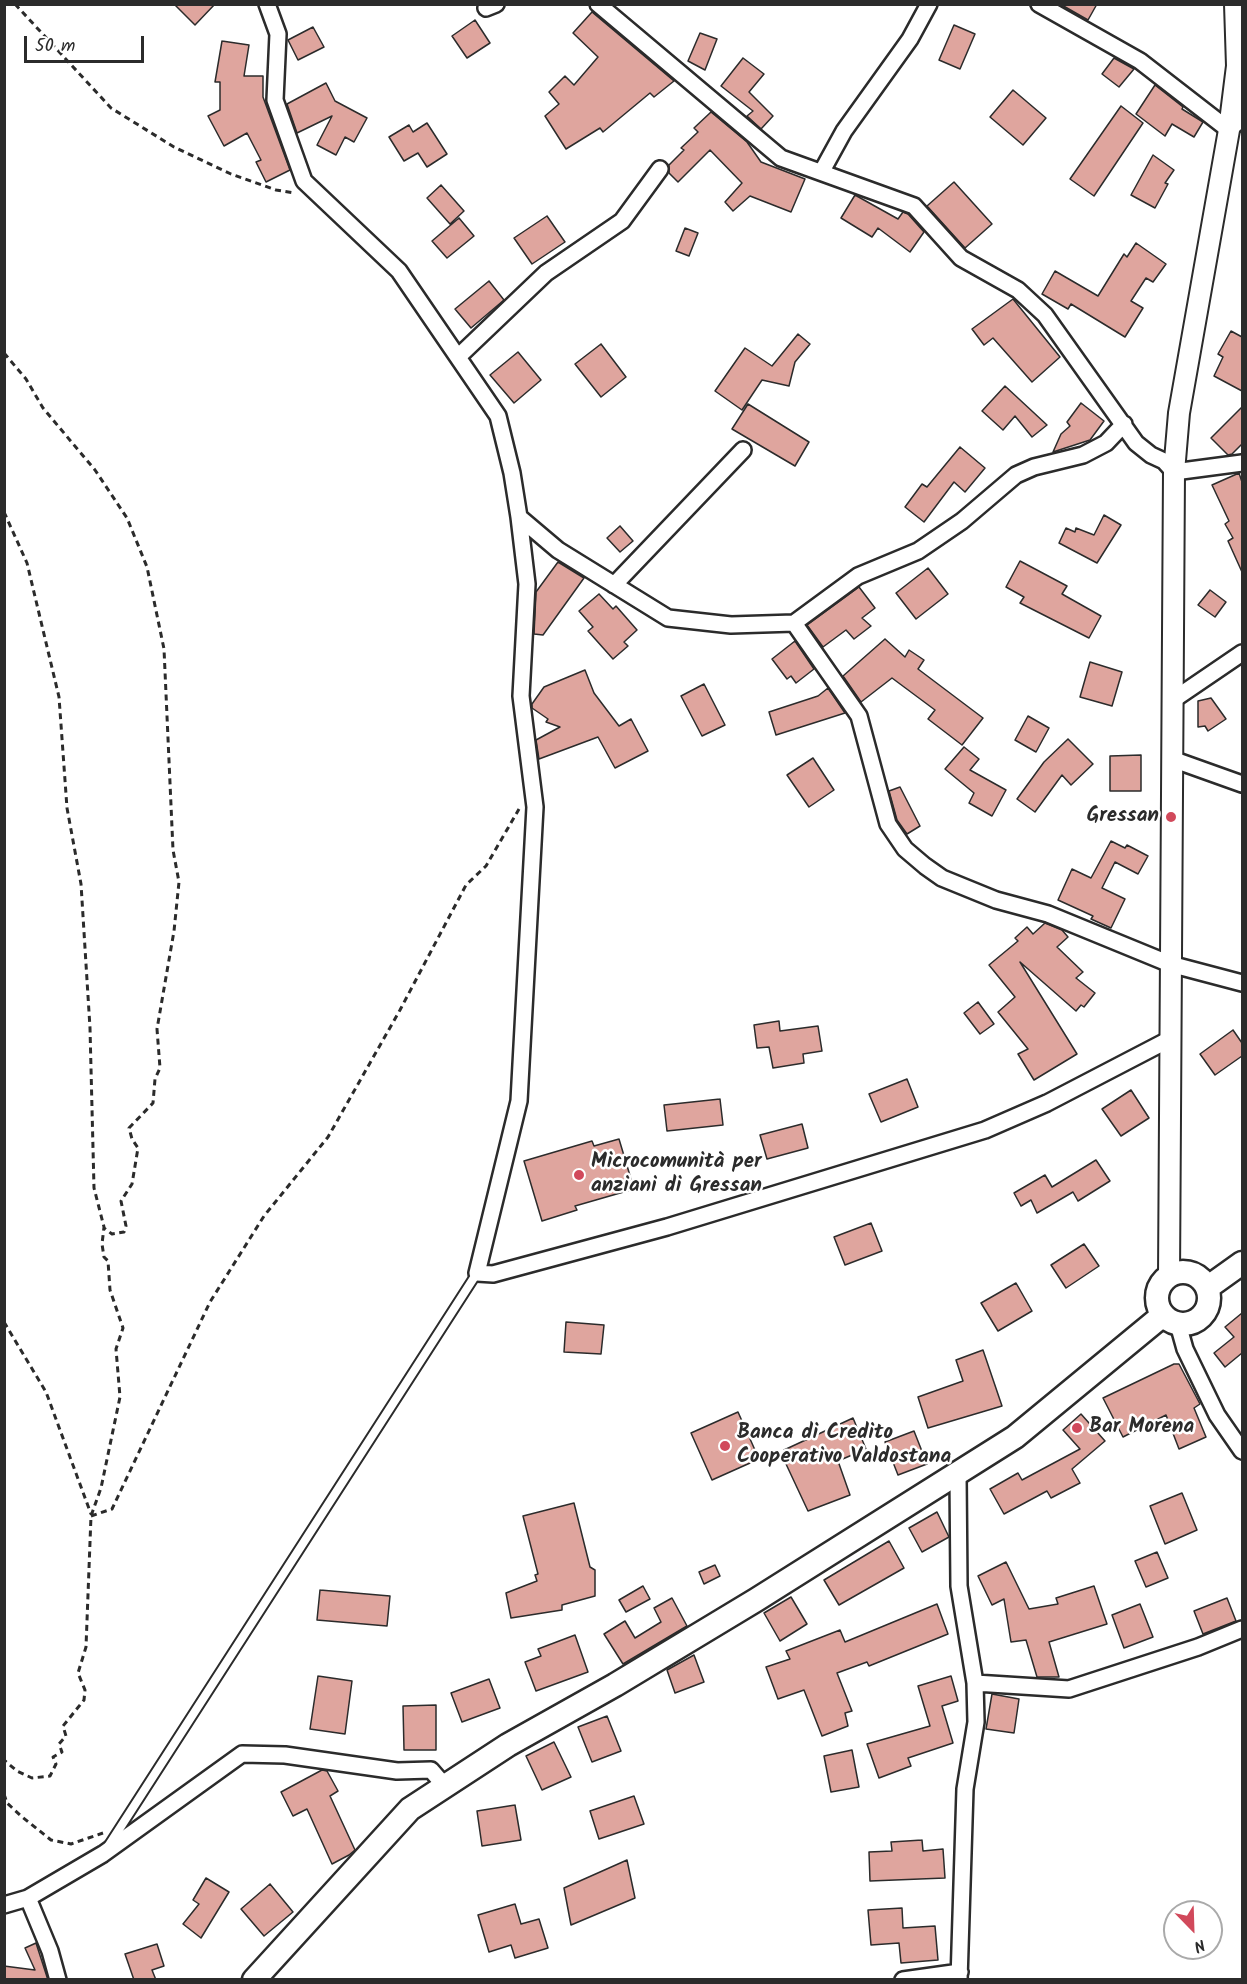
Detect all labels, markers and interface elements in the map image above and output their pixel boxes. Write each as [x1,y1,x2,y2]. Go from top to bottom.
scale bar [27,24,147,62]
text: 50 m [35,32,75,61]
place label: Gressan [1087,804,1159,830]
marker: Gressan [1164,810,1178,824]
place label: Microcomunità per anziani di Gressan [591,1150,762,1200]
marker: Microcomunità per anziani di Gressan [572,1168,586,1182]
place label: Bar Morena [1089,1415,1194,1441]
place label: Banca di Credito Cooperativo Valdostana [737,1421,951,1471]
marker: Bar Morena [1070,1421,1084,1435]
marker: Banca di Credito Cooperativo Valdostana [718,1439,732,1453]
north arrow [1163,1900,1223,1960]
text: N [1190,1932,1209,1959]

